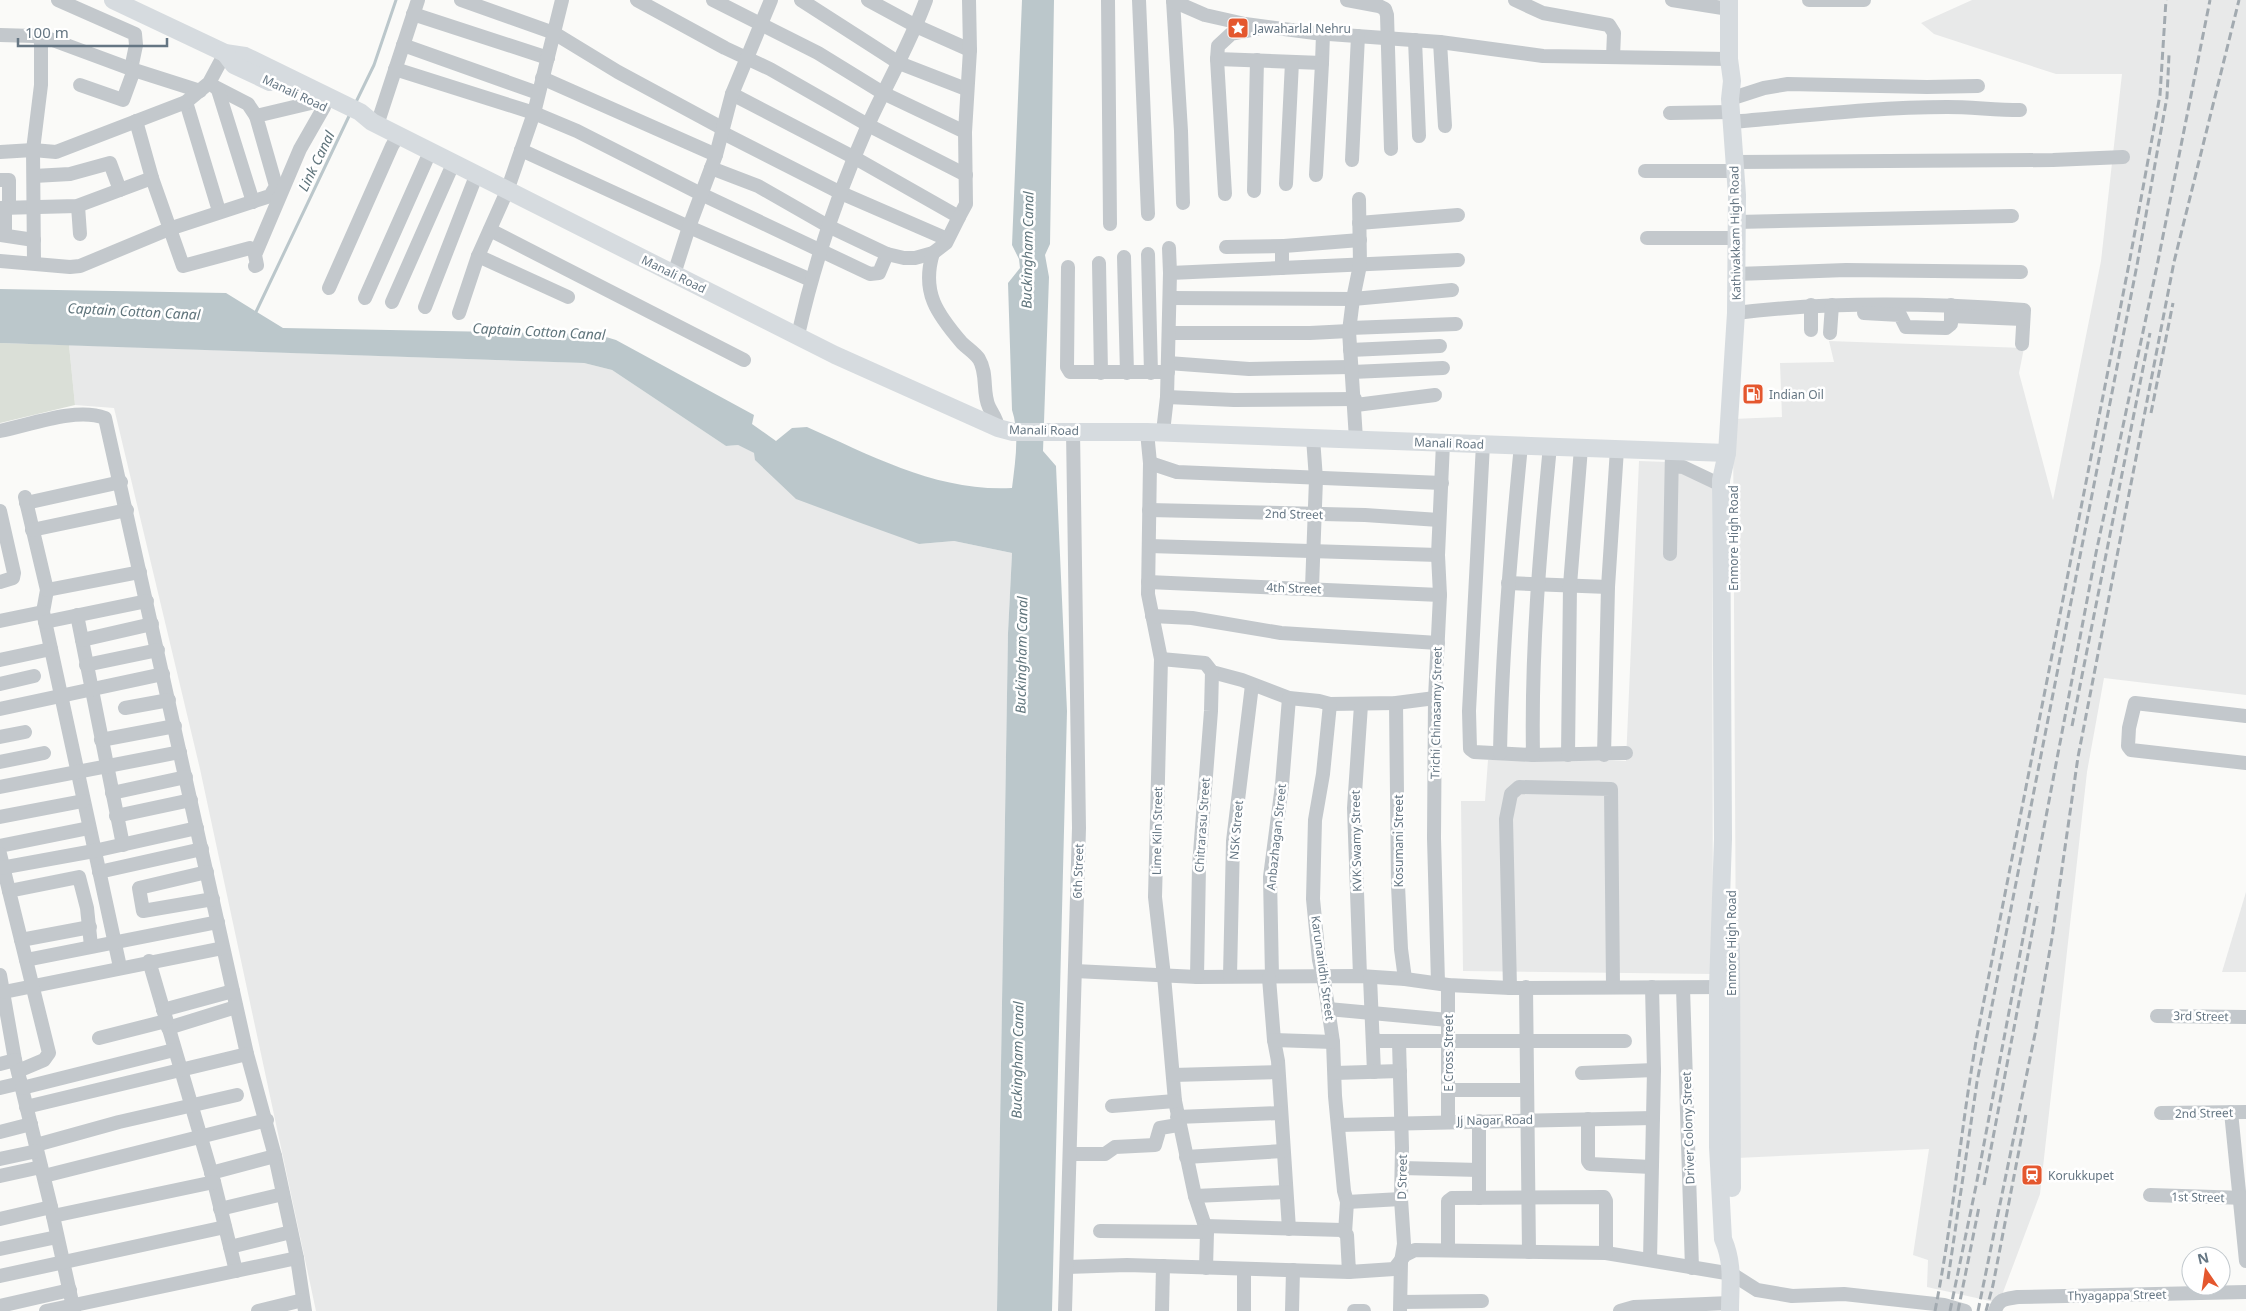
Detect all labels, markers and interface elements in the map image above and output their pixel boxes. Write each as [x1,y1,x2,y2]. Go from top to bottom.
scale bar [18,15,166,47]
place icon: Jawaharlal Nehru [1226,16,1250,40]
place label: Jawaharlal Nehru [1253,20,1351,37]
text: 100 m [25,22,69,42]
street label: Manali Road [260,71,330,115]
water label: Link Canal [293,127,339,194]
street label: Kathivakkam High Road [1725,166,1745,300]
water label: Buckingham Canal [1016,191,1038,309]
street label: Manali Road [639,251,709,297]
water label: Captain Cotton Canal [67,298,201,324]
water label: Captain Cotton Canal [472,318,606,344]
fuel station icon: Indian Oil [1741,382,1765,406]
place label: Indian Oil [1769,386,1824,403]
street label: Manali Road [1009,421,1079,439]
street label: Manali Road [1414,433,1484,453]
street label: Enmore High Road [1725,485,1742,591]
street label: 2nd Street [1265,505,1324,523]
street label: 4th Street [1266,579,1323,597]
water label: Buckingham Canal [1010,596,1032,714]
street label: Trichi Chinasamy Street [1426,646,1446,779]
street label: Chitrarasu Street [1190,776,1214,873]
street label: Anbazhagan Street [1262,782,1290,891]
street label: Lime Kiln Street [1148,786,1166,875]
street label: KVK Swamy Street [1347,789,1365,892]
street label: Kosumani Street [1390,794,1407,887]
street label: NSK Street [1225,799,1247,861]
street label: 6th Street [1069,842,1087,899]
street label: Enmore High Road [1723,890,1740,996]
street label: Karunanidhi Street [1307,914,1339,1022]
water label: Buckingham Canal [1006,1001,1028,1119]
street label: 3rd Street [2173,1007,2230,1025]
street label: E Cross Street [1440,1014,1457,1092]
street label: Driver Colony Street [1678,1071,1698,1185]
street label: 2nd Street [2175,1104,2234,1122]
street label: Jj Nagar Road [1456,1111,1533,1129]
street label: D Street [1393,1153,1411,1200]
station icon: Korukkupet [2020,1163,2044,1187]
place label: Korukkupet [2048,1167,2114,1184]
street label: 1st Street [2171,1188,2226,1206]
north arrow [2181,1246,2231,1296]
text: N [2195,1247,2211,1268]
street label: Thyagappa Street [2067,1286,2167,1304]

